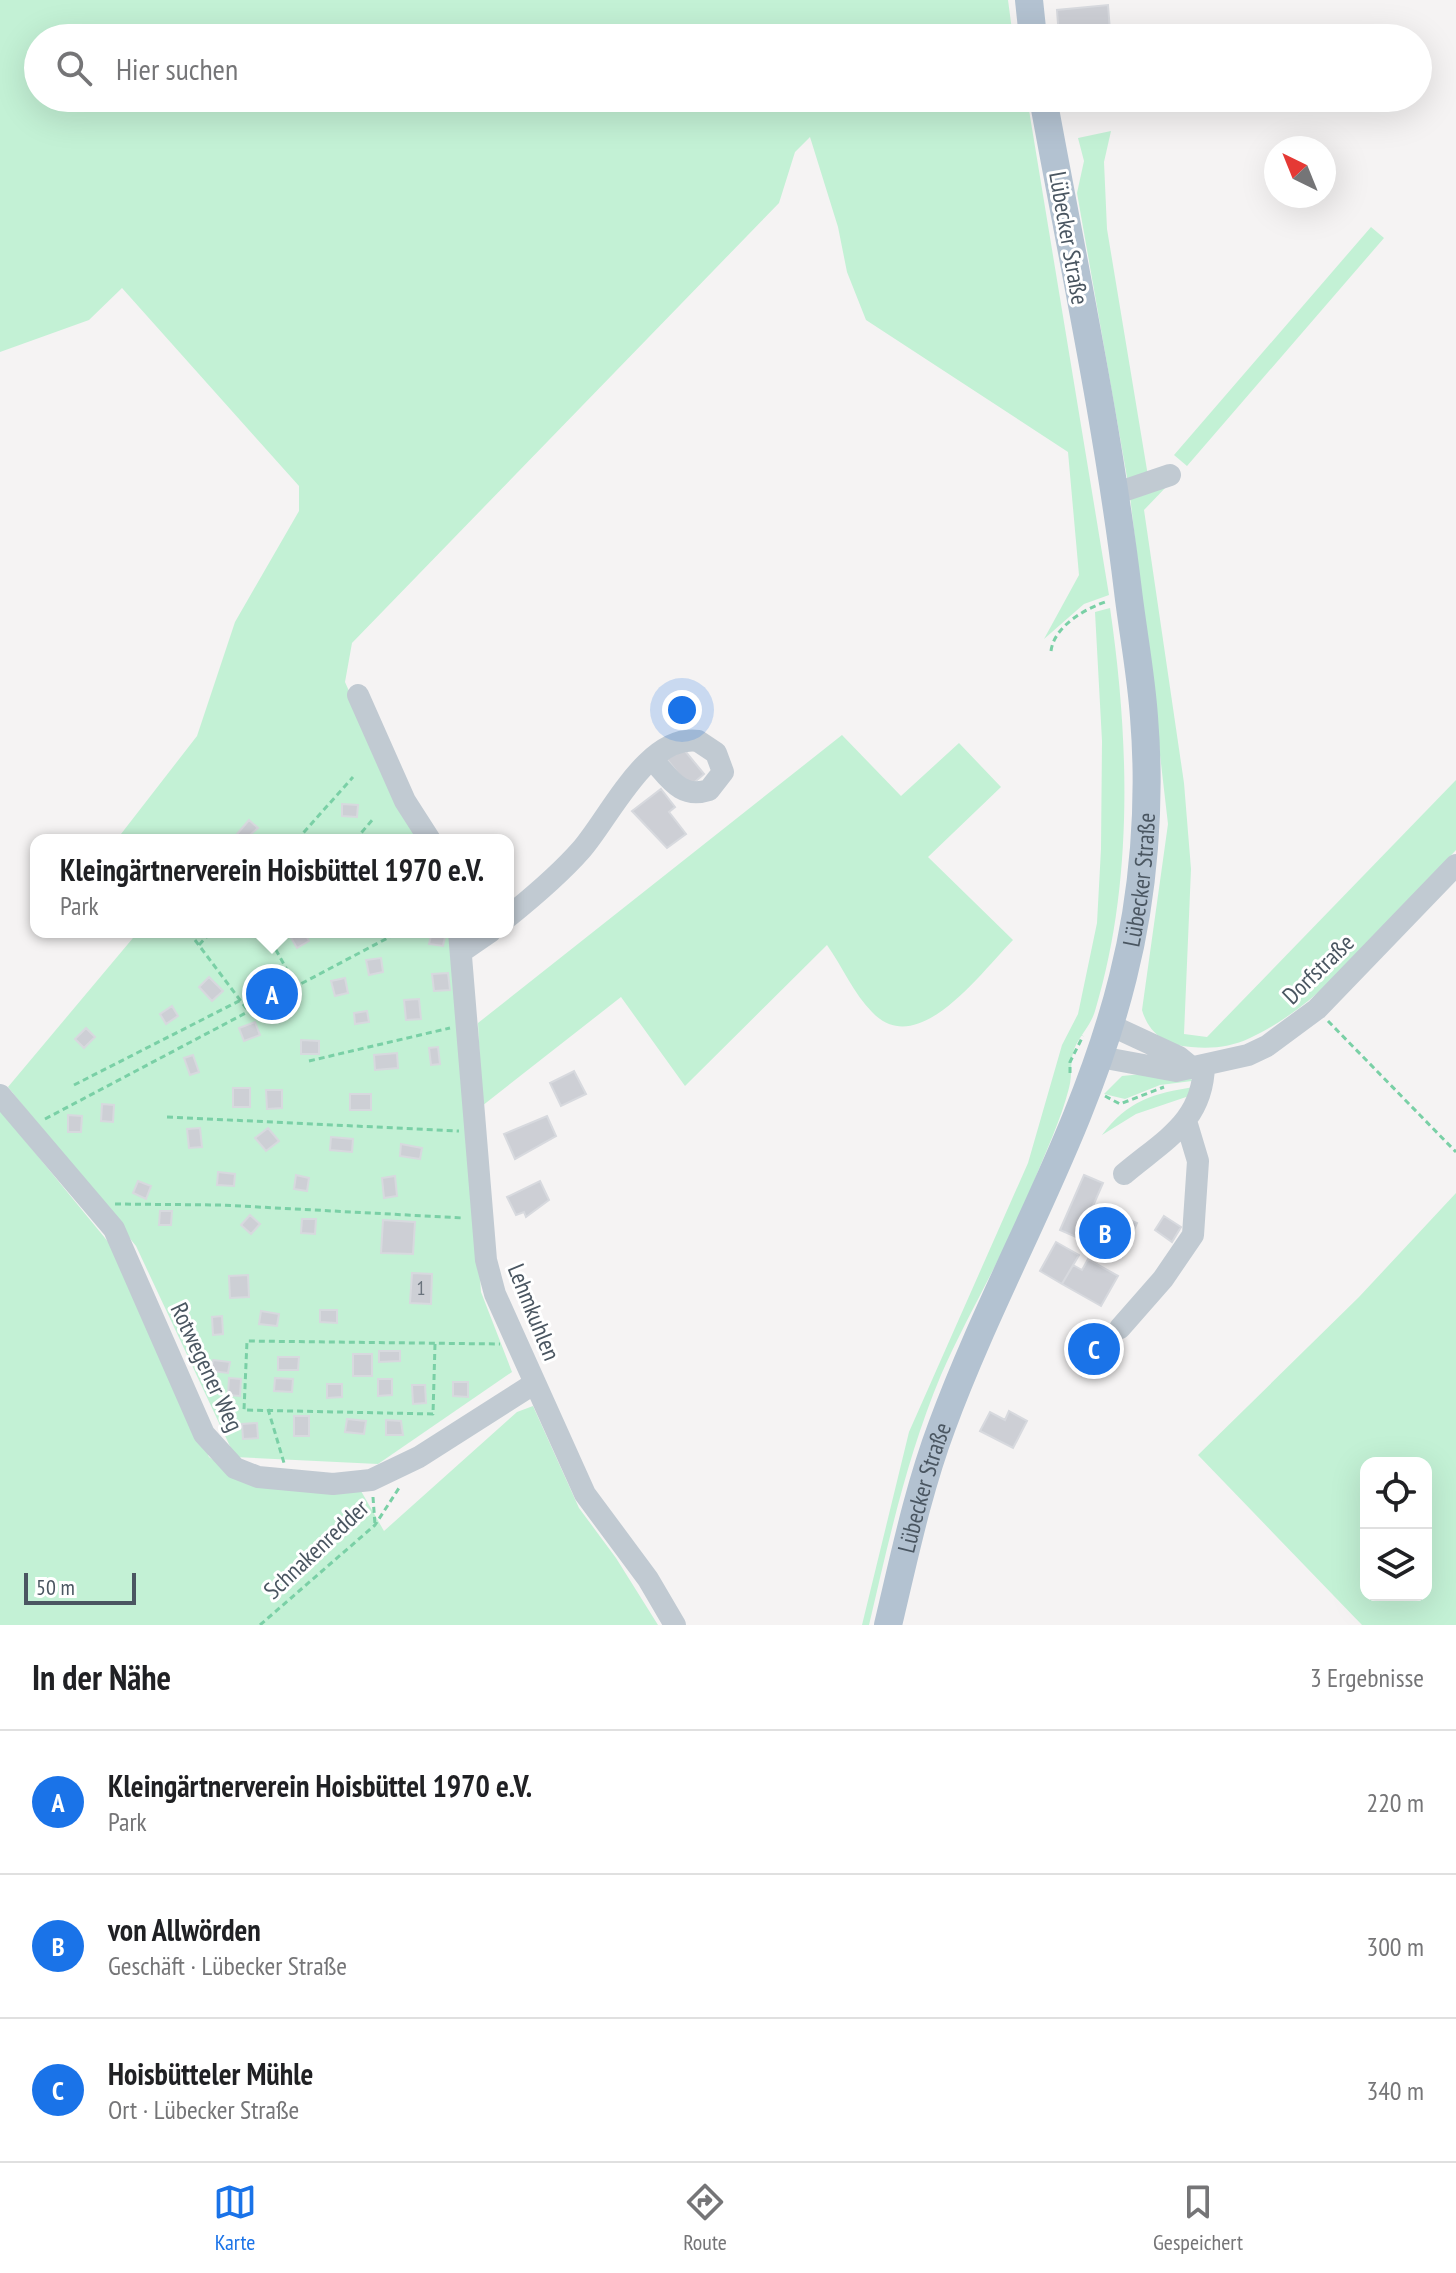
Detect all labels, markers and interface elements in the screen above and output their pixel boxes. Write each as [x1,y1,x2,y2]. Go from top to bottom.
search box [24,24,1432,112]
icon: search [52,46,96,90]
text: Hier suchen [116,49,238,88]
north arrow [1264,136,1336,208]
street label: Lübecker Straße [1042,169,1096,307]
your location [662,690,702,730]
street label: Lübecker Straße [1115,812,1162,949]
popup [30,834,514,938]
text: Kleingärtnerverein Hoisbüttel 1970 e.V. [60,850,484,889]
text: Park [60,889,99,922]
street label: Dorfstraße [1275,927,1361,1011]
pin: A [246,964,298,1024]
pin: B [1079,1203,1131,1263]
street label: Lehmkuhlen [501,1259,567,1365]
house number: 1 [417,1275,426,1301]
street label: Rotwegener Weg [164,1298,250,1436]
pin: C [1068,1319,1120,1379]
street label: Lübecker Straße [890,1418,958,1556]
map controls [1360,1457,1432,1601]
button: locate [1360,1457,1432,1529]
street label: Schnakenredder [257,1492,375,1606]
button: layers [1360,1529,1432,1601]
scale bar [24,1569,136,1605]
text: 50 m [36,1573,75,1601]
text: In der Nähe [32,1655,171,1699]
text: 3 Ergebnisse [1310,1661,1424,1694]
text: Kleingärtnerverein Hoisbüttel 1970 e.V. [108,1766,532,1805]
text: A [51,1786,65,1819]
text: 220 m [1366,1786,1424,1819]
text: Park [108,1805,147,1838]
text: von Allwörden [108,1910,261,1949]
text: B [52,1930,64,1963]
text: 300 m [1366,1930,1424,1963]
text: Geschäft · Lübecker Straße [108,1949,347,1982]
text: Hoisbütteler Mühle [108,2054,313,2093]
text: C [52,2074,64,2107]
text: 340 m [1366,2074,1424,2107]
text: Ort · Lübecker Straße [108,2093,299,2126]
tab: Karte [213,2180,257,2256]
tab: Route [683,2180,727,2256]
tab: Gespeichert [1153,2180,1243,2256]

